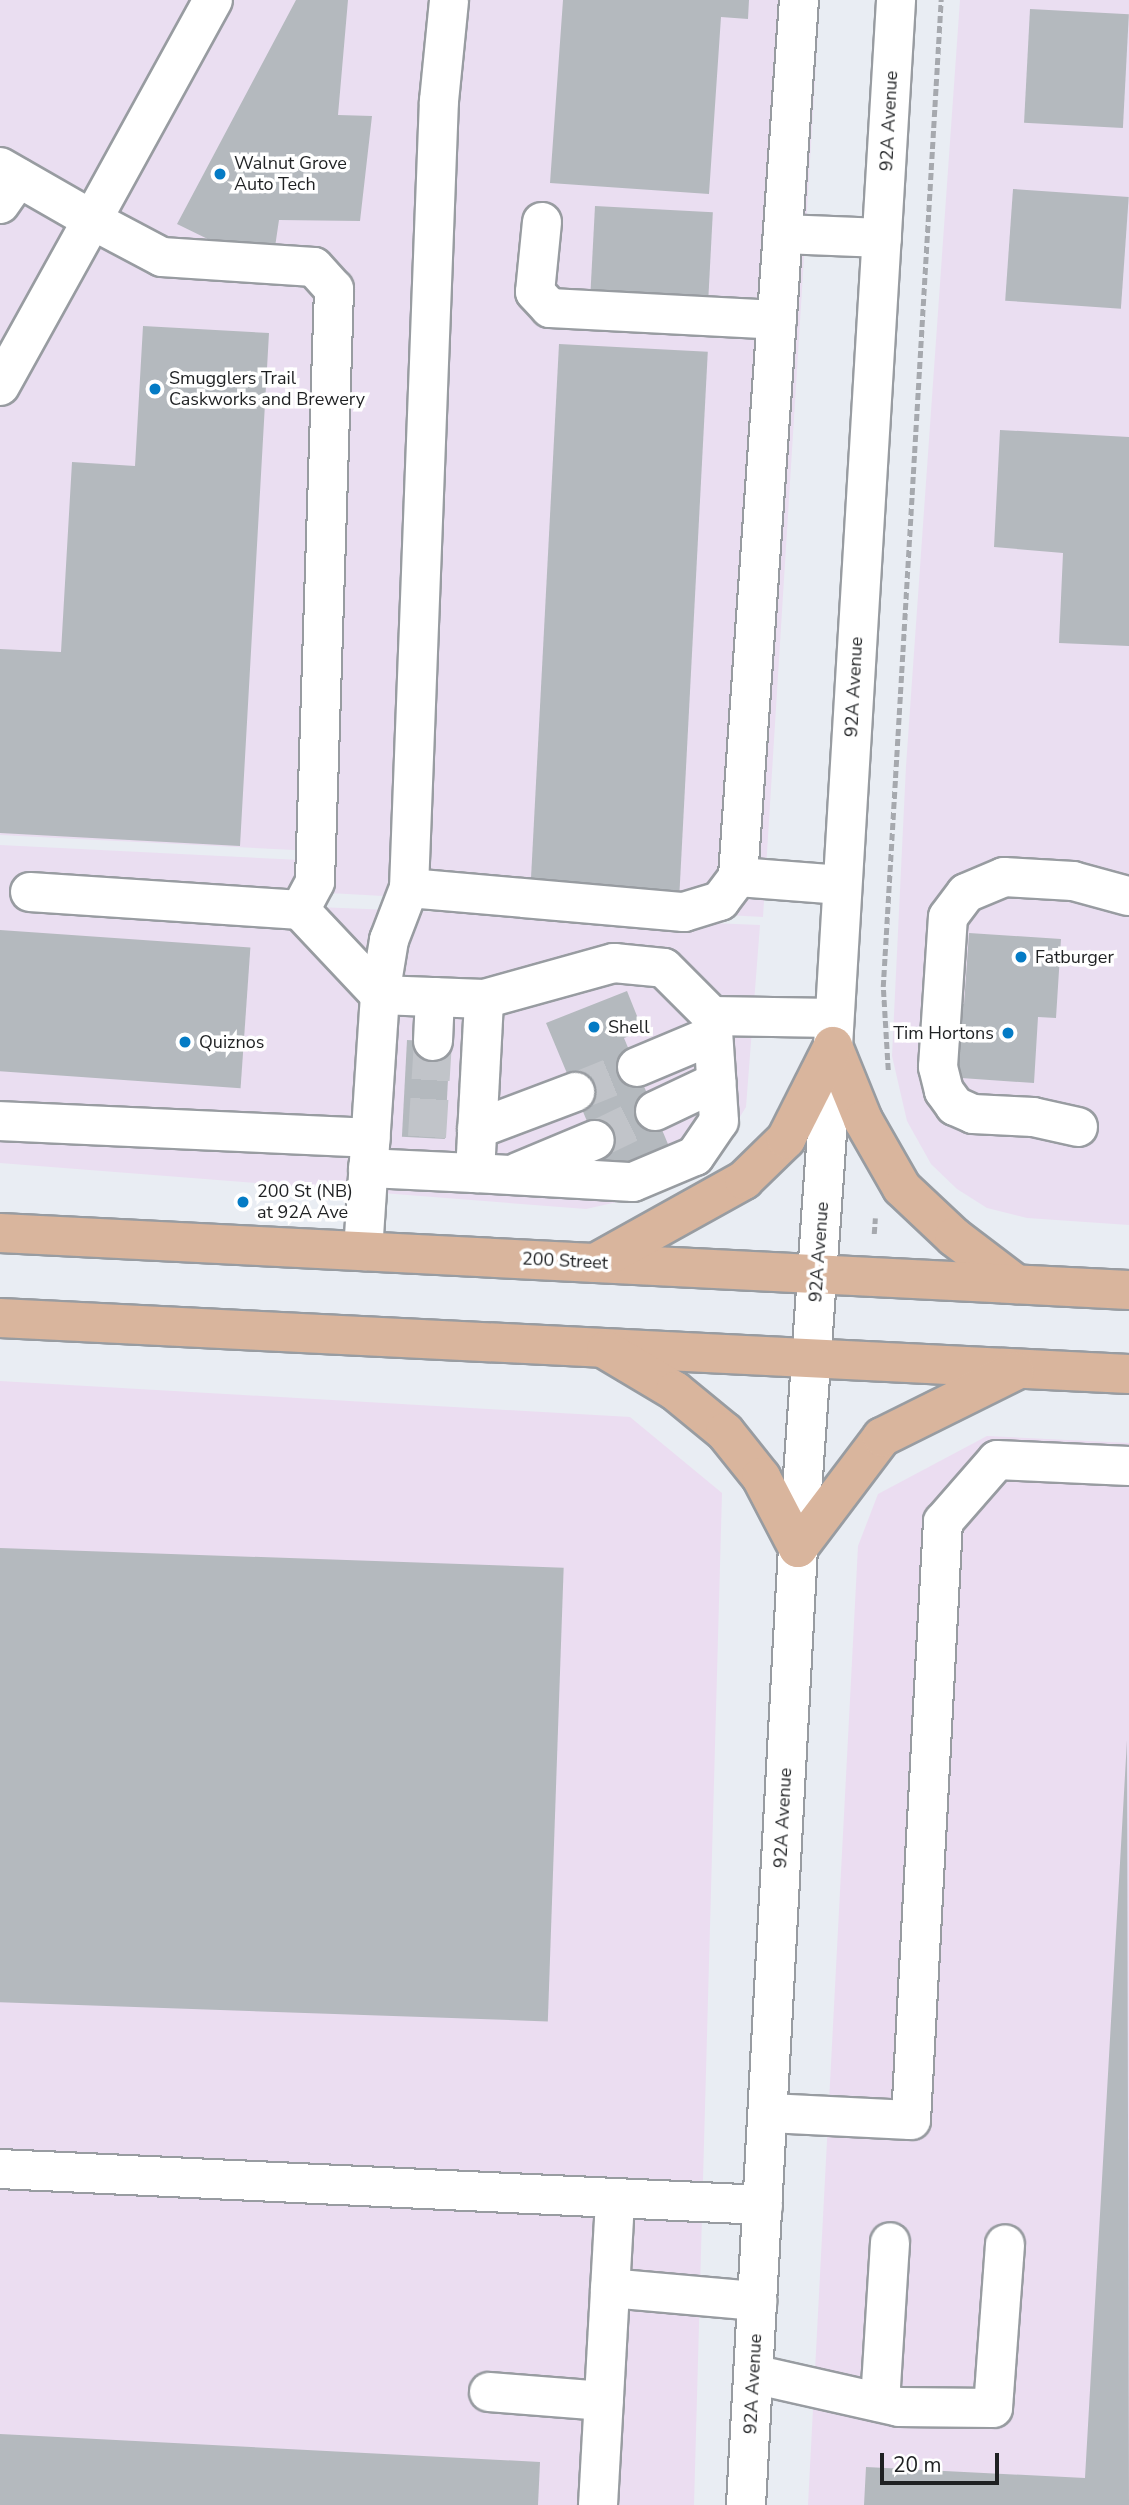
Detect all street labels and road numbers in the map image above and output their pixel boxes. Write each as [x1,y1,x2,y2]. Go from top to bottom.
street label: 92A Avenue [876,70,902,172]
street label: 92A Avenue [841,636,867,738]
street label: 92A Avenue [805,1201,833,1303]
street label: 200 Street [521,1248,609,1274]
street label: 92A Avenue [770,1767,796,1869]
street label: 92A Avenue [740,2333,766,2435]

